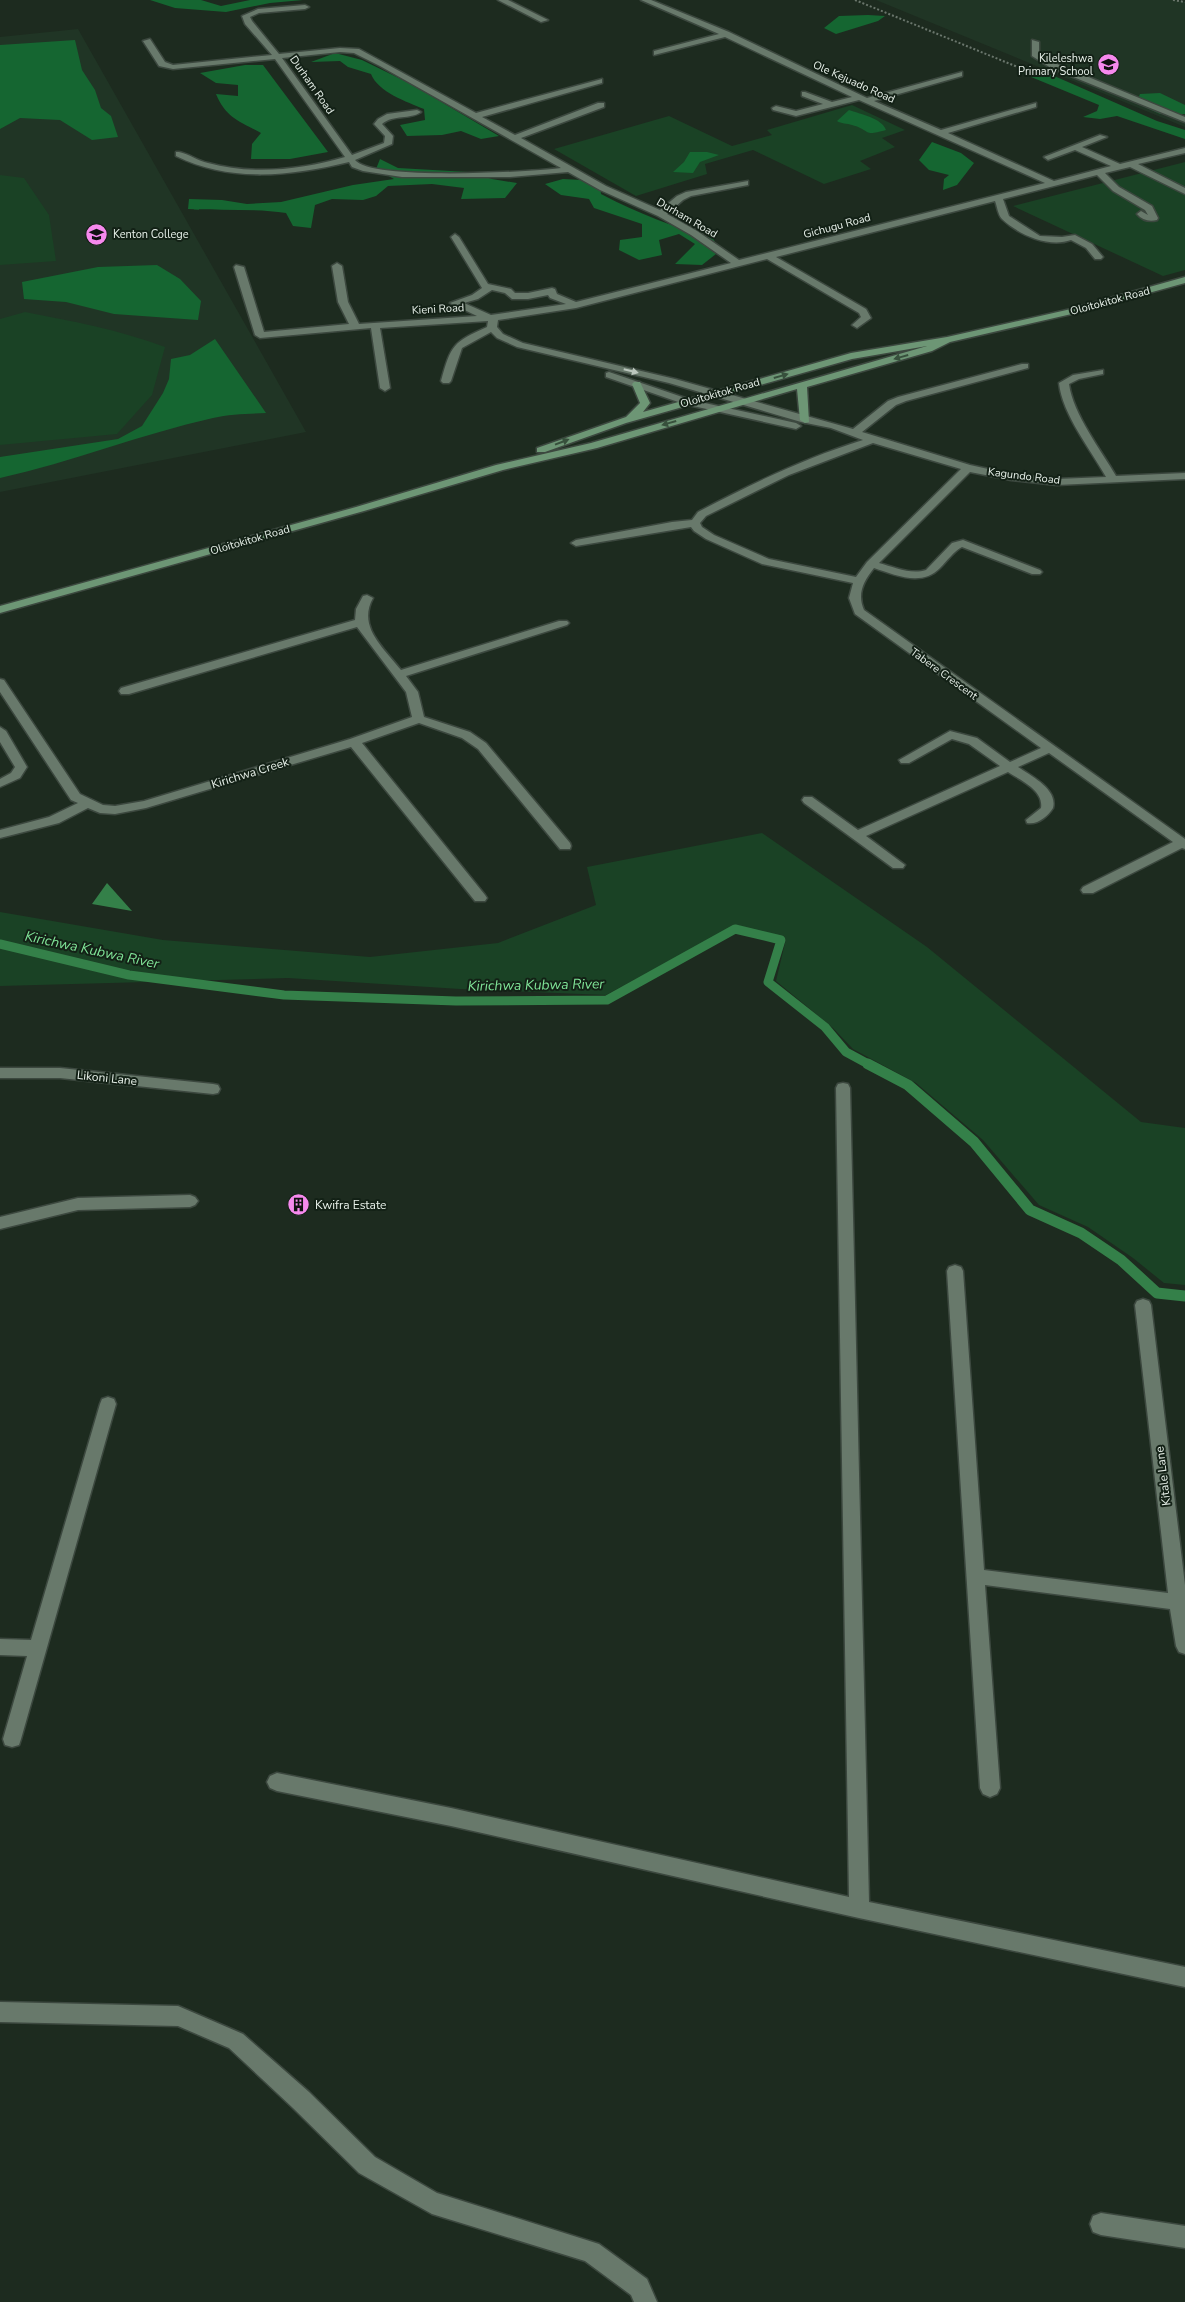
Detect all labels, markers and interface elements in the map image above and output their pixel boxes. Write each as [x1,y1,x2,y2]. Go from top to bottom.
place label: Kileleshwa Primary School [1018,51,1094,79]
school or university icon: Kileleshwa Primary School [1097,52,1121,76]
street label: Durham Road [286,53,338,117]
street label: Ole Kejuado Road [811,57,897,107]
street label: Durham Road [654,194,720,242]
street label: Gichugu Road [802,210,872,242]
school or university icon: Kenton College [85,222,109,246]
place label: Kenton College [113,227,189,242]
street label: Oloitokitok Road [1068,283,1152,319]
street label: Kieni Road [411,300,465,318]
one-way arrow [894,354,909,362]
one-way arrow [623,367,638,375]
one-way arrow [774,371,789,379]
street label: Oloitokitok Road [678,374,762,412]
one-way arrow [662,419,677,427]
one-way arrow [554,438,569,445]
street label: Kagundo Road [987,464,1061,488]
street label: Oloitokitok Road [208,521,292,559]
street label: Tabere Crescent [907,644,981,704]
street label: Kirichwa Creek [209,753,292,792]
water label: Kirichwa Kubwa River [23,927,162,974]
water label: Kirichwa Kubwa River [468,974,605,996]
street label: Likoni Lane [76,1067,138,1089]
building icon: Kwifra Estate [287,1193,311,1217]
place label: Kwifra Estate [315,1197,386,1213]
street label: Kitale Lane [1151,1445,1175,1507]

